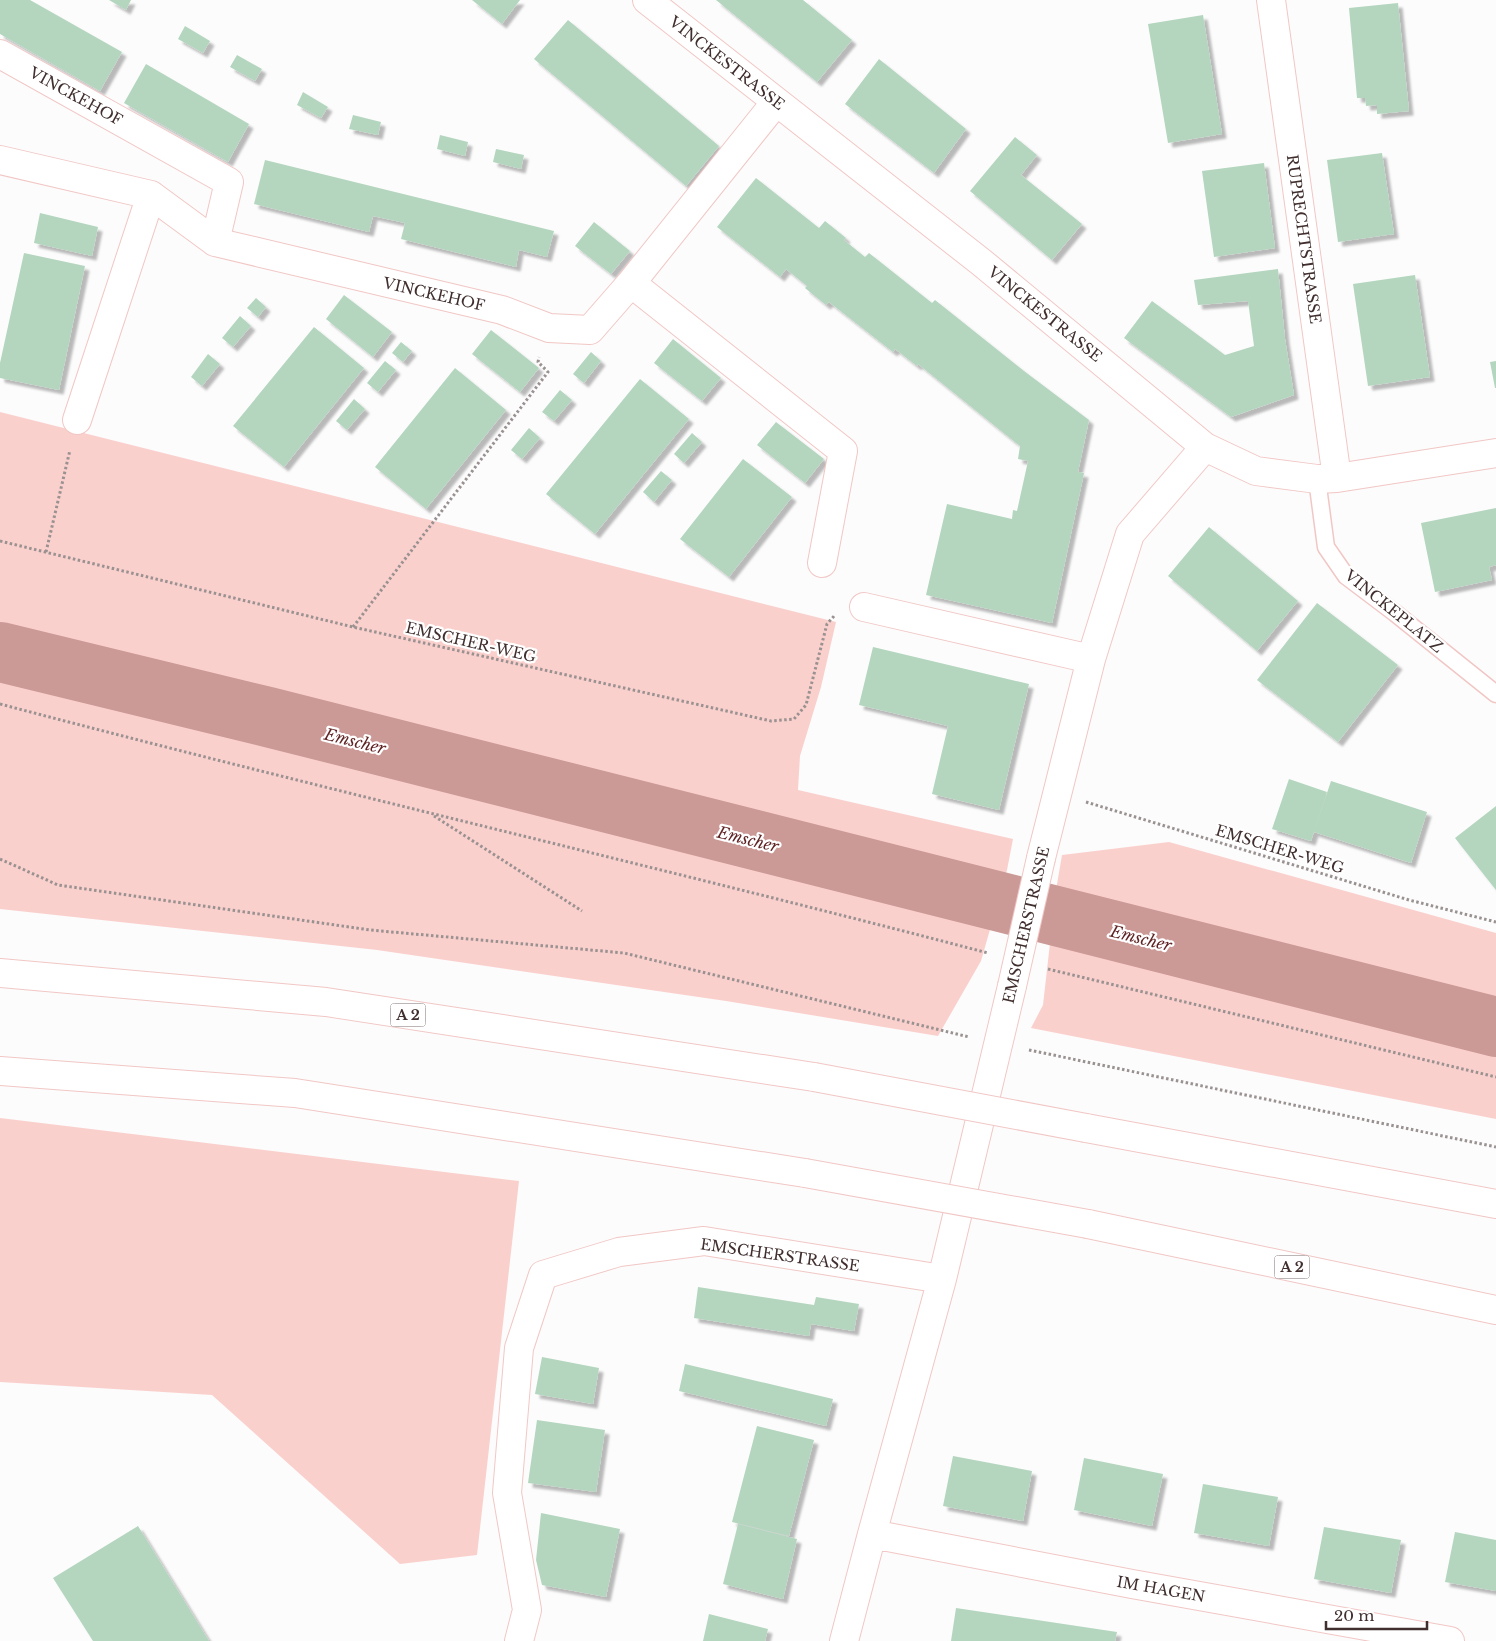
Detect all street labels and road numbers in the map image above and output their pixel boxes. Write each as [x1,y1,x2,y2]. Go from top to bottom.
street label: VINCKESTRASSE [665,11,789,114]
street label: VINCKEHOF [25,62,126,129]
street label: RUPRECHTSTRASSE [1283,153,1325,325]
street label: VINCKESTRASSE [983,262,1106,366]
street label: VINCKEHOF [380,273,487,315]
street label: VINCKEPLATZ [1340,565,1447,657]
street label: EMSCHER-WEG [404,618,538,666]
street label: EMSCHER-WEG [1213,820,1347,878]
street label: EMSCHERSTRASSE [999,844,1053,1005]
road number: A 2 [390,1004,426,1026]
street label: EMSCHERSTRASSE [699,1234,861,1276]
road number: A 2 [1274,1256,1310,1278]
street label: IM HAGEN [1115,1572,1207,1606]

